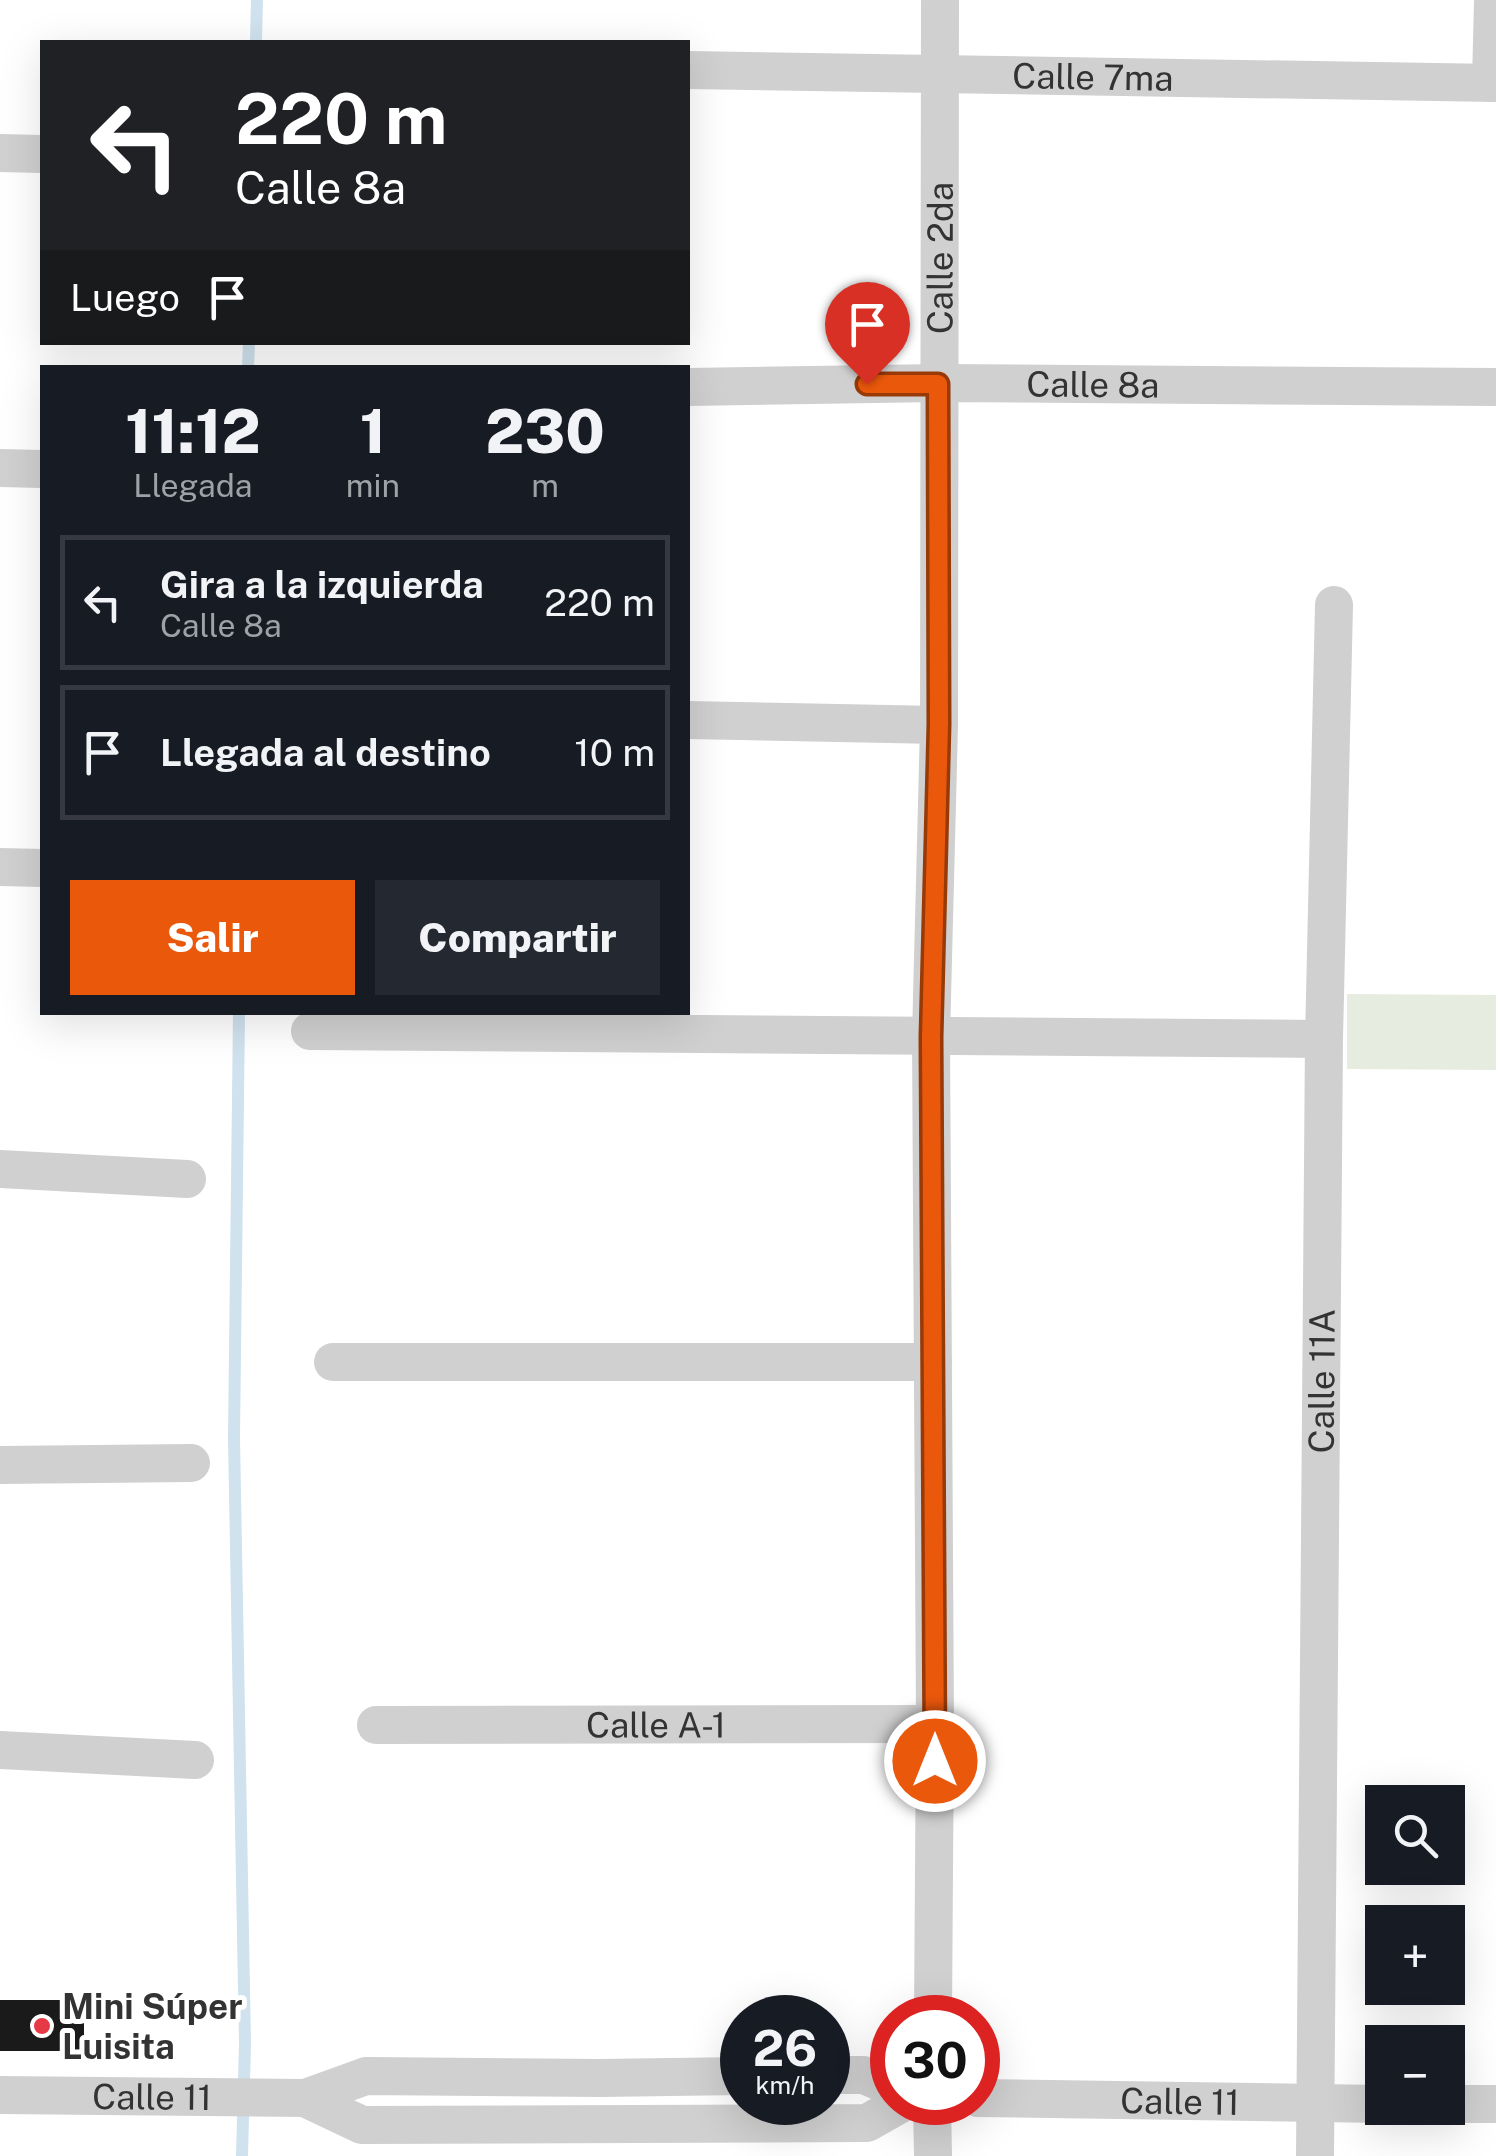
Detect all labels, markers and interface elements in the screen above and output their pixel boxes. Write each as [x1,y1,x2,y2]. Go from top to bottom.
street label: Calle 7ma [1012,55,1174,98]
text: 220 m [235,77,448,160]
icon: left [70,80,200,210]
text: Calle 8a [235,161,406,214]
street label: Calle 2da [919,182,960,334]
icon: arrive [200,270,255,325]
text: Luego [70,275,180,320]
pin [825,282,910,385]
icon: arrive [840,297,895,352]
street label: Calle 8a [1026,363,1160,405]
text: 11:12 [125,396,261,467]
text: 1 [360,396,386,467]
text: 230 [485,396,605,467]
text: Llegada [133,467,253,504]
text: min [346,467,400,504]
text: m [531,467,559,504]
text: Gira a la izquierda [160,562,484,607]
icon: left [75,575,130,630]
text: 220 m [544,580,655,625]
text: Calle 8a [160,607,282,644]
icon: arrive [75,725,130,780]
text: Llegada al destino [160,730,491,775]
text: 10 m [574,730,655,775]
button: Salir [70,880,355,995]
button: Compartir [375,880,660,995]
street label: Calle 11A [1300,1309,1342,1453]
street label: Calle A-1 [586,1704,726,1745]
position arrow [883,1709,987,1813]
map controls [1365,1785,1465,2125]
button: search [1365,1785,1465,1885]
button: + [1365,1905,1465,2005]
place label: Mini Súper Luisita [62,1986,243,2067]
speed limit sign: 30 [870,1995,1000,2125]
marker: Mini Súper Luisita [31,2015,53,2037]
text: 26 [753,2018,817,2077]
button: − [1365,2025,1465,2125]
text: km/h [756,2070,814,2100]
street label: Calle 11 [92,2075,212,2118]
street label: Calle 11 [1120,2080,1240,2122]

